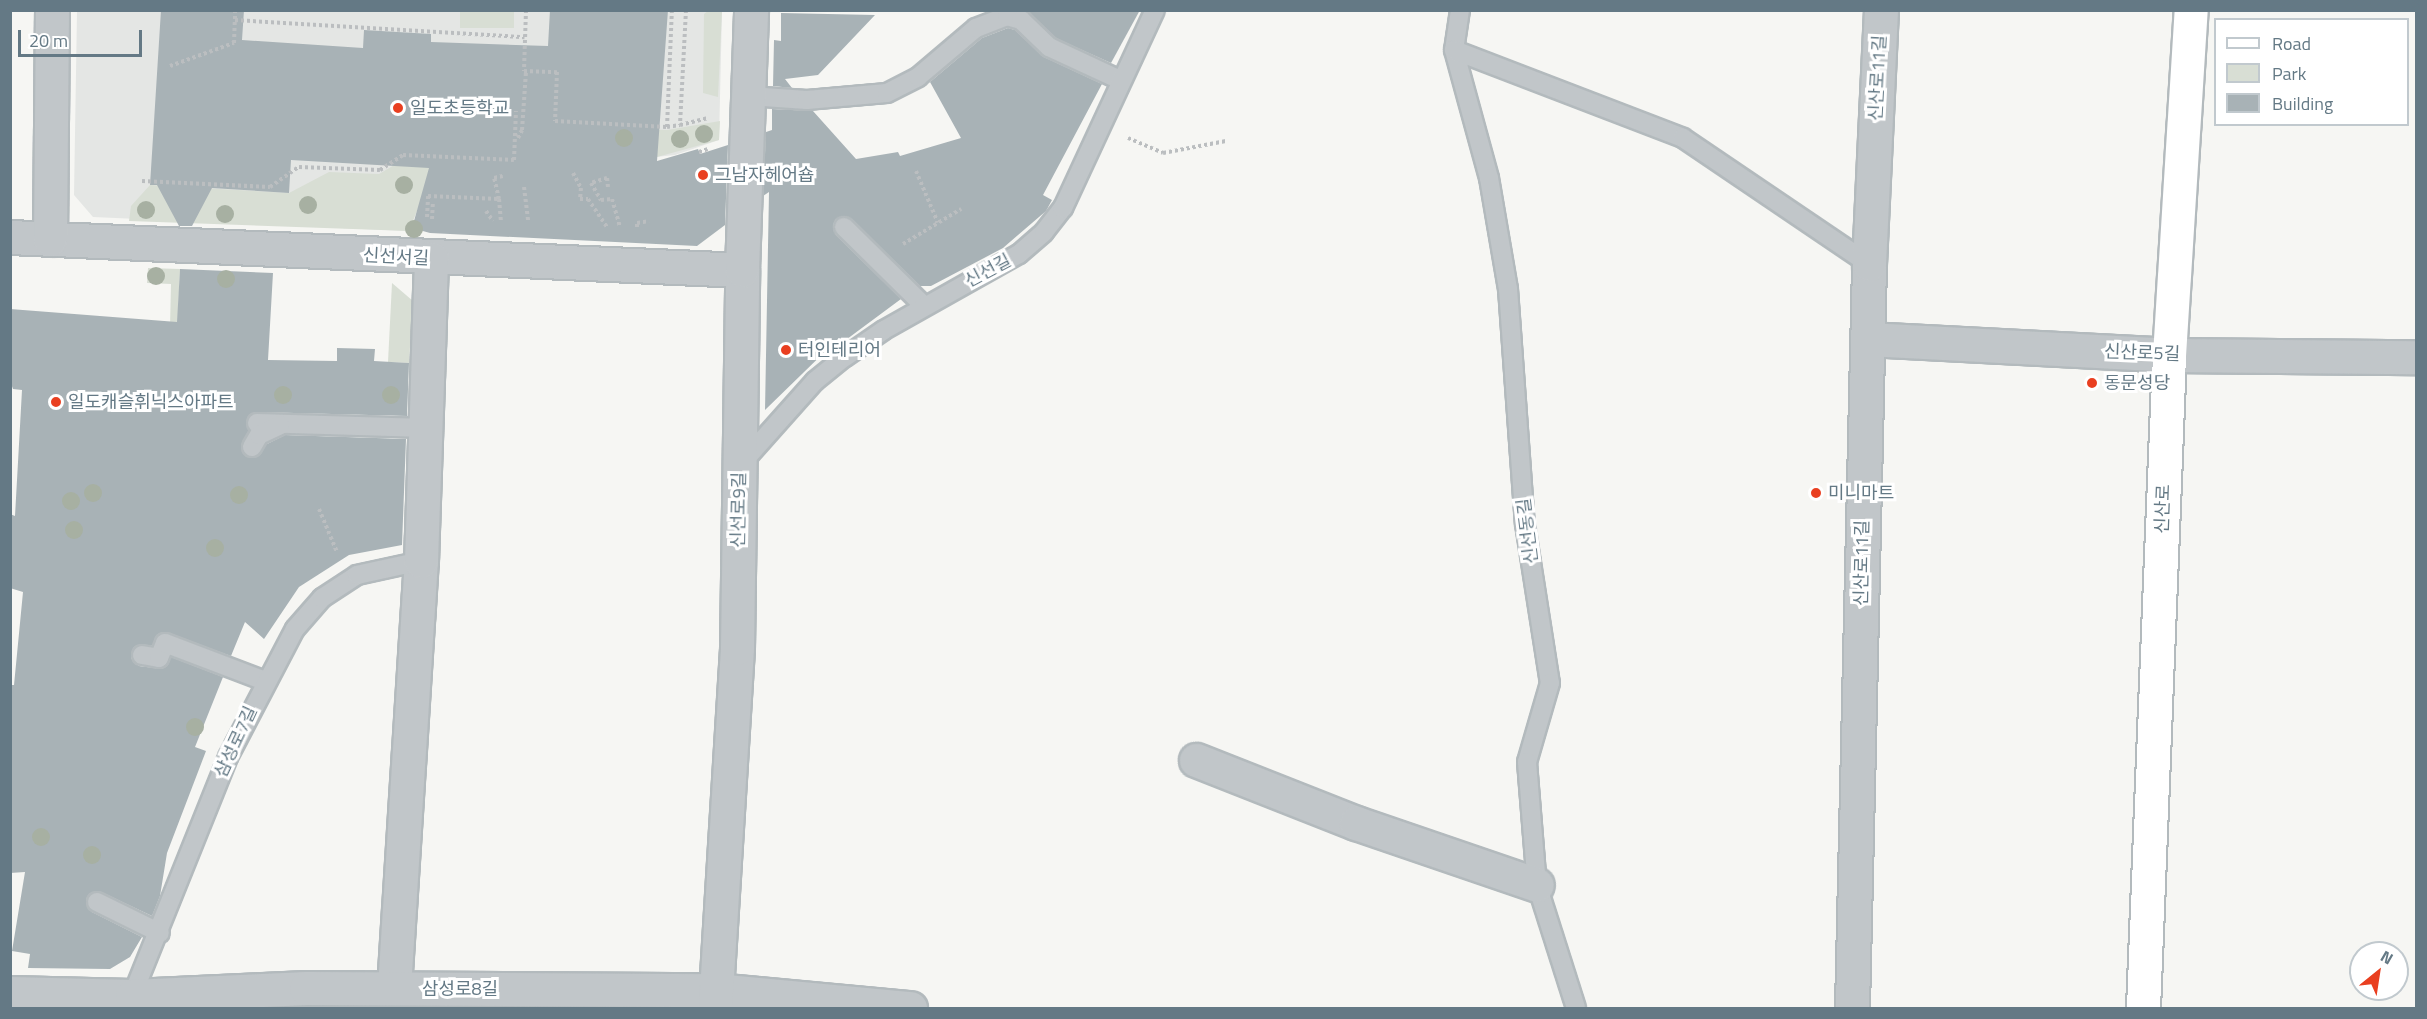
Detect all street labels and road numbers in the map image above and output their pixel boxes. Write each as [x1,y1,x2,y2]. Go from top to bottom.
street label: 신산로11길 [1865,34,1891,122]
street label: 신선서길 [362,244,430,270]
street label: 신선길 [961,250,1015,292]
street label: 신산로5길 [2103,341,2181,365]
street label: 신선로9길 [728,472,750,548]
street label: 신산로 [2151,484,2175,534]
street label: 신선동길 [1513,497,1543,565]
street label: 신산로11길 [1850,520,1874,606]
street label: 삼성로7길 [210,703,262,781]
street label: 삼성로8길 [422,978,498,1000]

